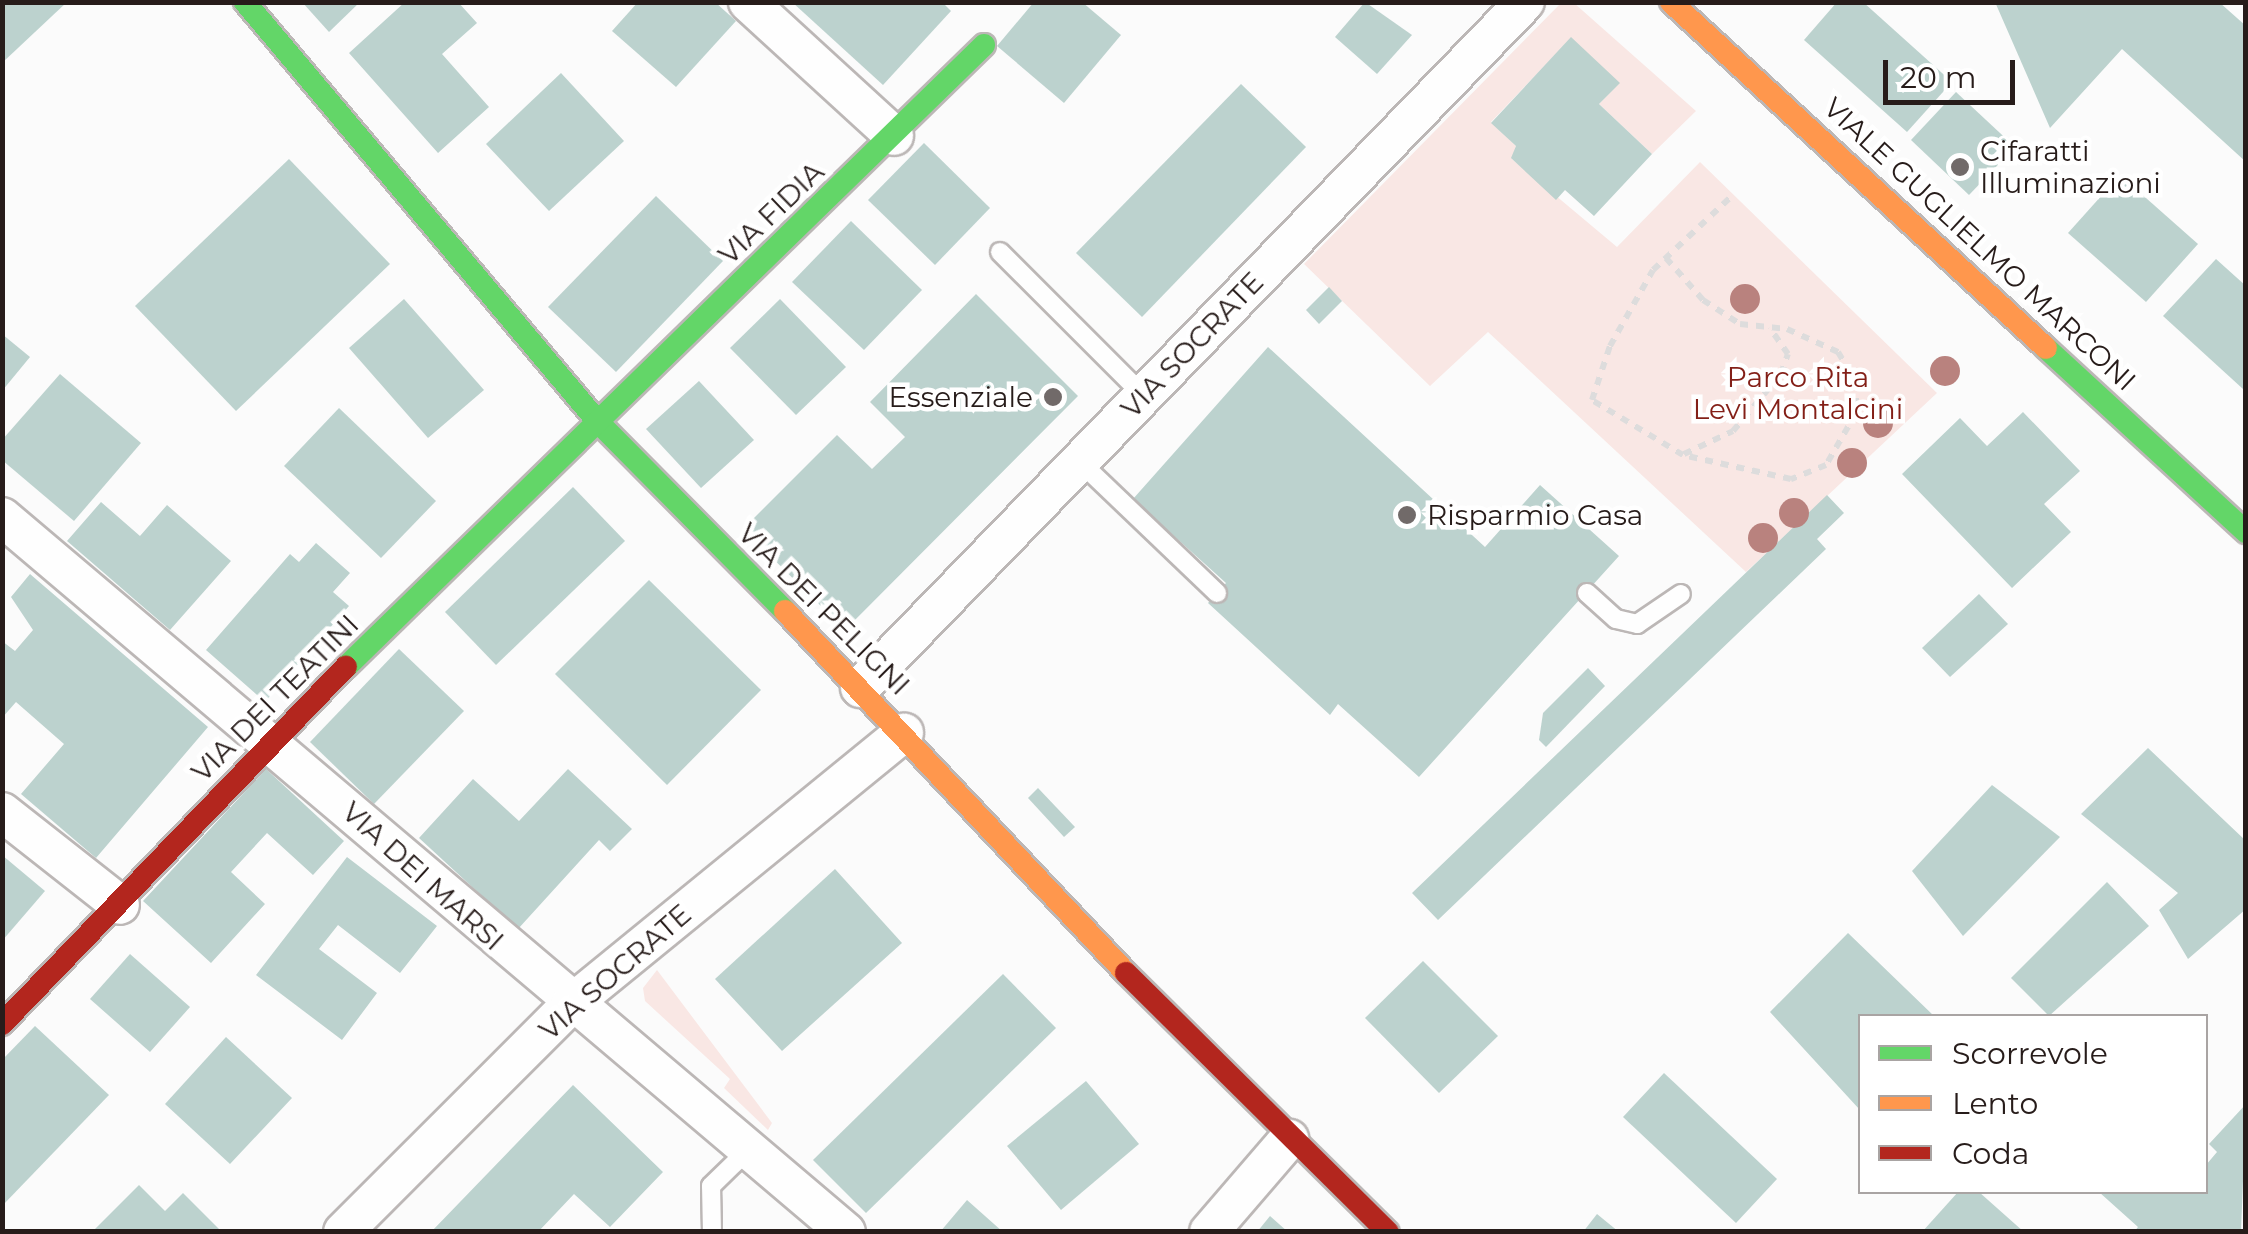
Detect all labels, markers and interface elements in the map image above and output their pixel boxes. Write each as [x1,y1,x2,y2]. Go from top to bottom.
scale bar [1888,40,2020,102]
text: 20 m [1900,59,1977,96]
street label: VIALE GUGLIELMO MARCONI [1817,91,2143,397]
place label: Cifaratti Illuminazioni [1980,134,2161,200]
street label: VIA FIDIA [712,155,830,271]
marker: Cifaratti Illuminazioni [1949,156,1971,178]
street label: VIA SOCRATE [1114,265,1270,425]
park label: Parco Rita Levi Montalcini [1693,360,1903,426]
place label: Essenziale [889,380,1033,414]
marker: Essenziale [1042,386,1064,408]
place label: Risparmio Casa [1427,498,1643,532]
marker: Risparmio Casa [1396,504,1418,526]
street label: VIA DEI PELIGNI [731,516,917,702]
street label: VIA DEI TEATINI [185,608,365,788]
street label: VIA DEI MARSI [335,795,511,957]
street label: VIA SOCRATE [532,897,698,1047]
legend [1858,1014,2208,1194]
text: Scorrevole [1952,1035,2108,1072]
text: Lento [1952,1085,2038,1122]
text: Coda [1952,1135,2029,1172]

